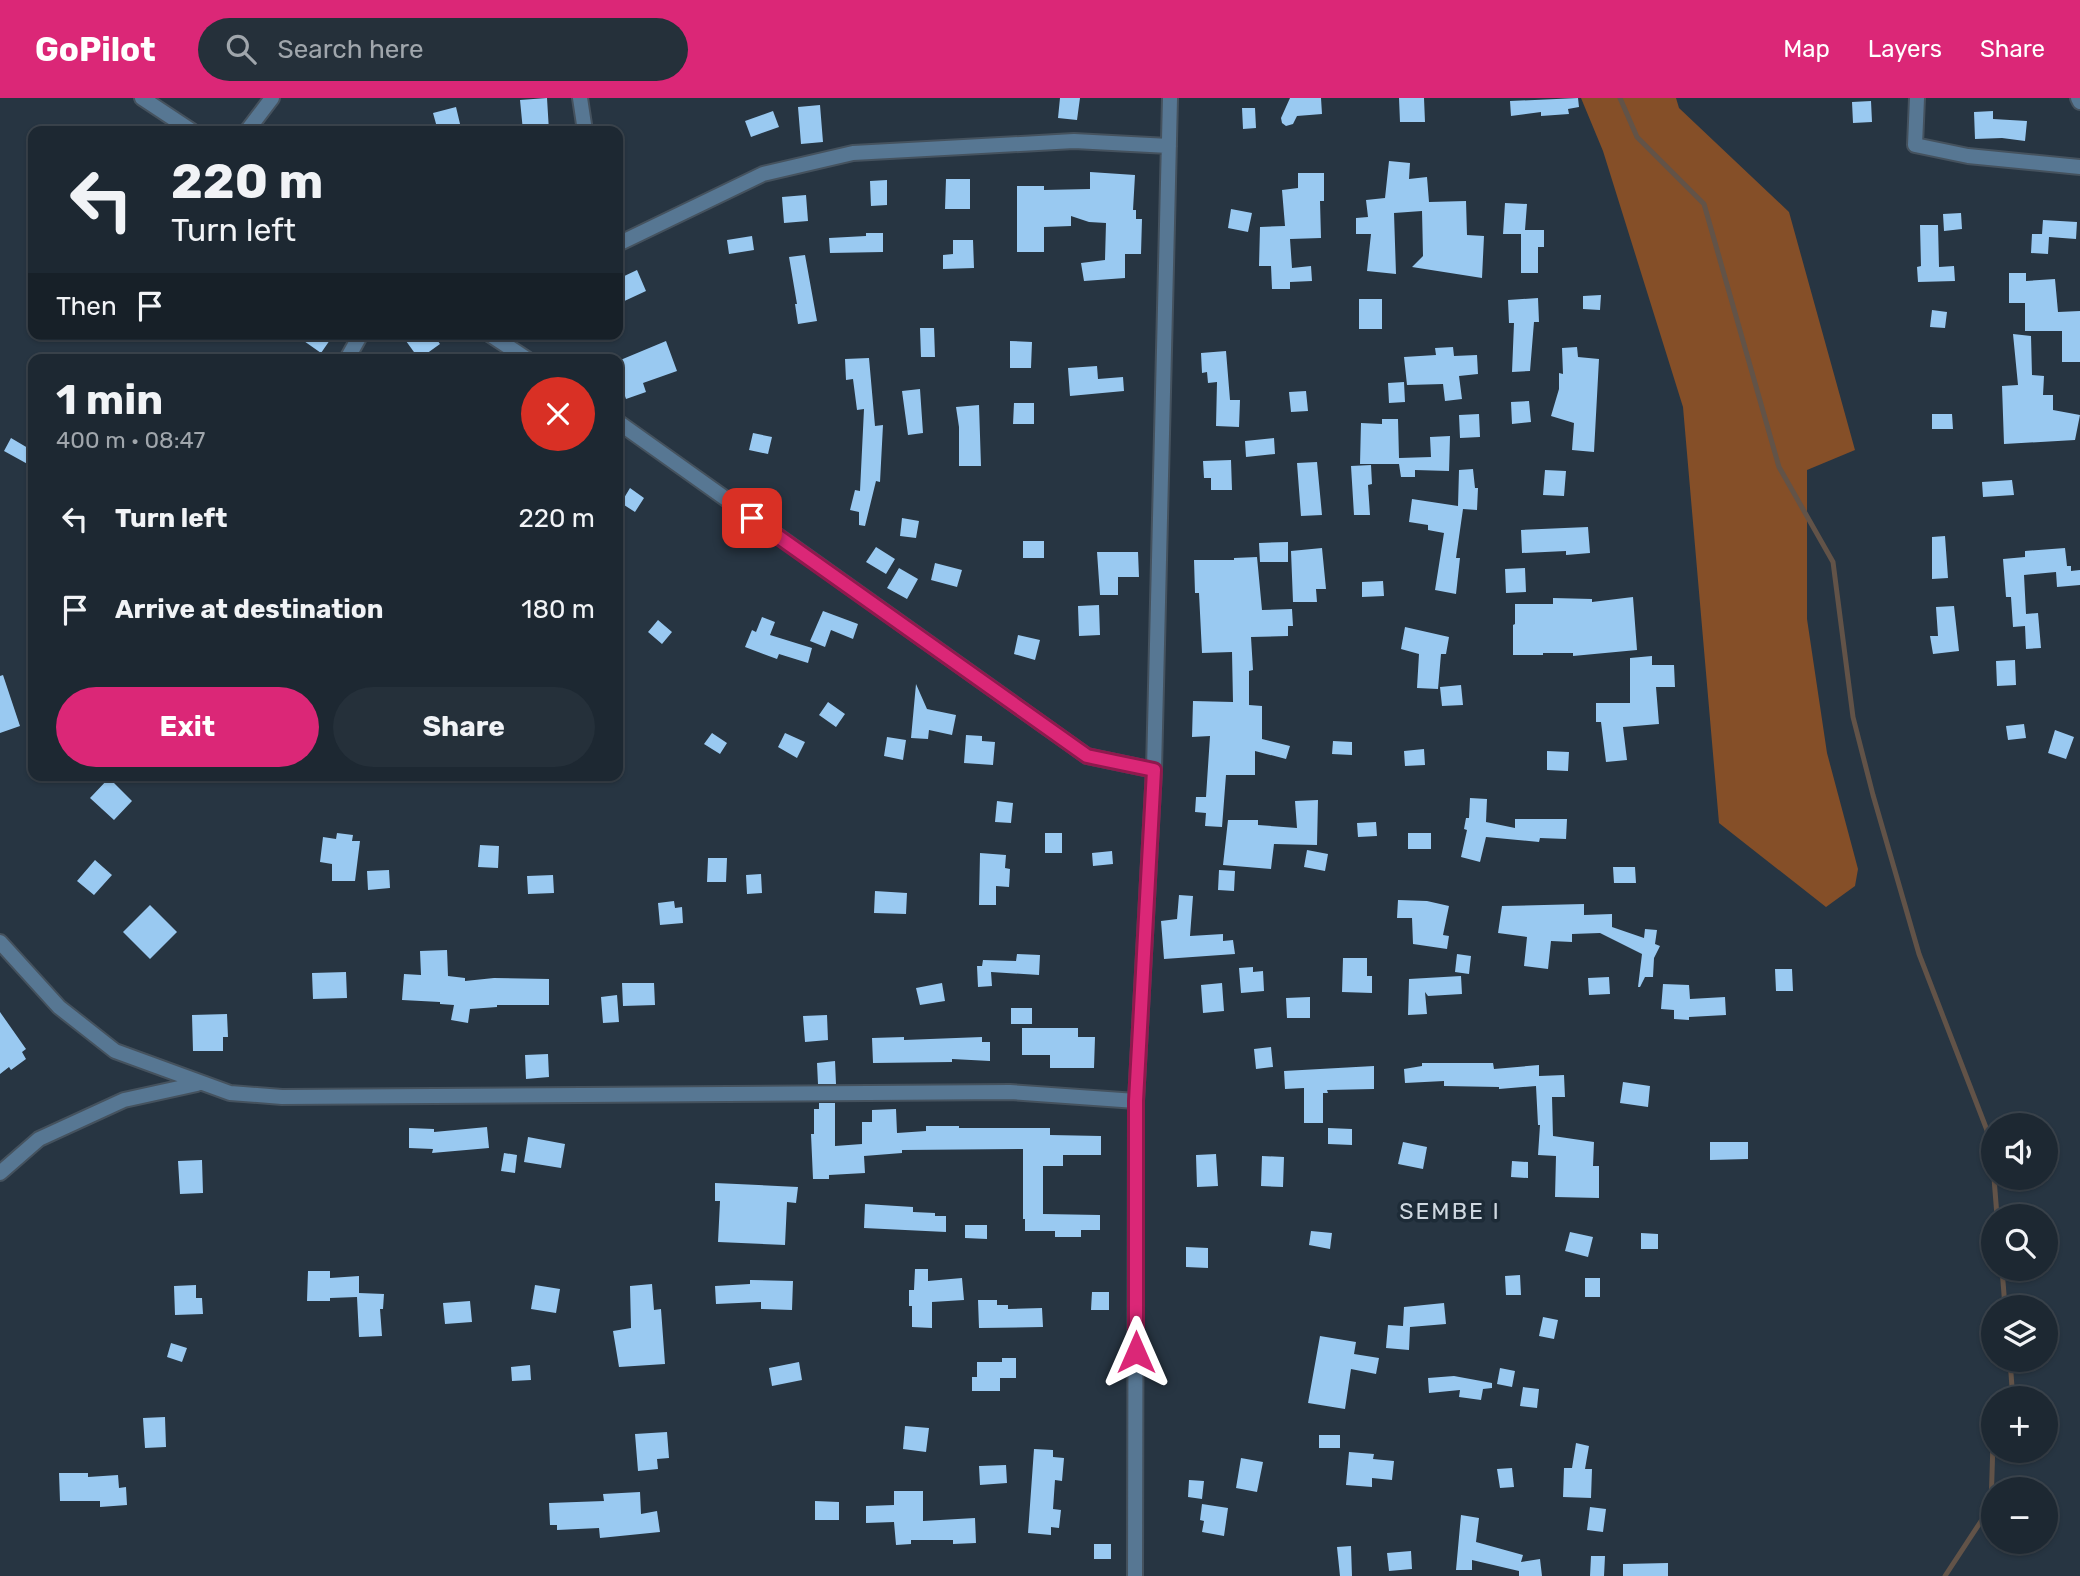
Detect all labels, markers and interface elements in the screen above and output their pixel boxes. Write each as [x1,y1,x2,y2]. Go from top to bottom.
search box [198,18,688,81]
text: GoPilot [35,30,156,69]
icon: search [222,30,260,68]
text: Search here [278,34,423,65]
text: Map [1783,35,1830,63]
text: Layers [1868,35,1942,63]
text: Share [1980,35,2045,63]
text: 220 m [171,152,323,210]
icon: left [56,154,147,245]
text: Turn left [171,211,296,249]
icon: arrive [131,287,169,325]
text: Then [56,291,117,322]
text: 1 min [56,375,163,425]
button: close [521,377,595,451]
text: 400 m · 08:47 [56,426,205,454]
pin [722,488,782,548]
icon: arrive [733,499,771,537]
icon: left [56,500,94,538]
text: Turn left [115,503,227,534]
text: 220 m [518,503,595,534]
icon: arrive [56,591,94,629]
text: Arrive at destination [115,594,383,625]
text: 180 m [521,594,595,625]
button: Exit [56,687,319,767]
button: Share [333,687,595,767]
map controls [1981,1113,2058,1554]
button: sound [1981,1113,2058,1190]
district label: SEMBE I [1399,1197,1501,1225]
button: search [1981,1204,2058,1281]
button: layers [1981,1295,2058,1372]
position arrow [1099,1315,1173,1389]
button: + [1981,1386,2058,1463]
button: − [1981,1477,2058,1554]

